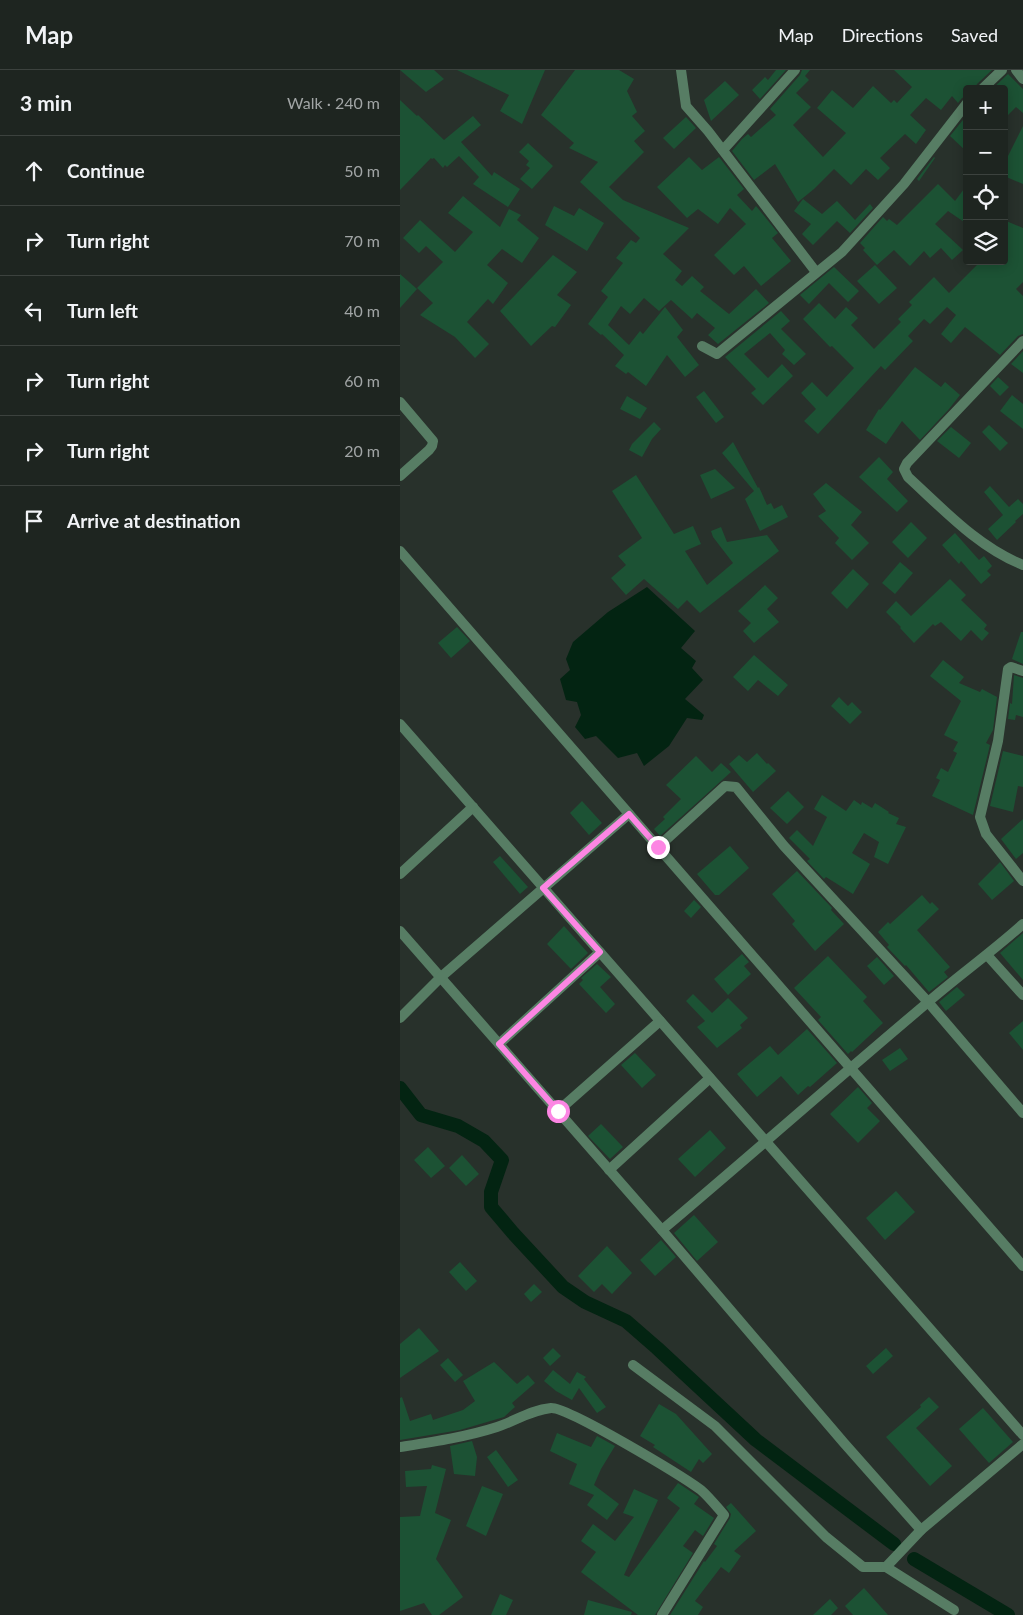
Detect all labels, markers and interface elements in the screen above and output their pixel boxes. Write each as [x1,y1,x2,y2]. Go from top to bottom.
text: Map [25,20,73,49]
text: Map [778,24,814,46]
text: Directions [842,24,923,46]
text: Saved [951,24,998,46]
map controls [963,85,1008,265]
button: + [963,85,1008,130]
text: 3 min [20,90,72,115]
text: Walk · 240 m [287,93,380,112]
button: − [963,130,1008,175]
icon: ahead [20,157,48,185]
text: Continue [67,159,145,182]
text: 50 m [344,161,380,180]
button: locate [963,175,1008,220]
button: layers [963,220,1008,265]
icon: right [20,227,48,255]
text: Turn right [67,229,149,252]
text: 70 m [344,231,380,250]
icon: left [20,297,48,325]
text: Turn left [67,299,138,322]
text: 40 m [344,301,380,320]
icon: right [20,367,48,395]
text: Turn right [67,369,149,392]
text: 60 m [344,371,380,390]
icon: right [20,437,48,465]
text: Turn right [67,439,149,462]
text: 20 m [344,441,380,460]
icon: arrive [20,507,48,535]
text: Arrive at destination [67,509,240,532]
route end [647,836,670,859]
route start [547,1100,570,1123]

